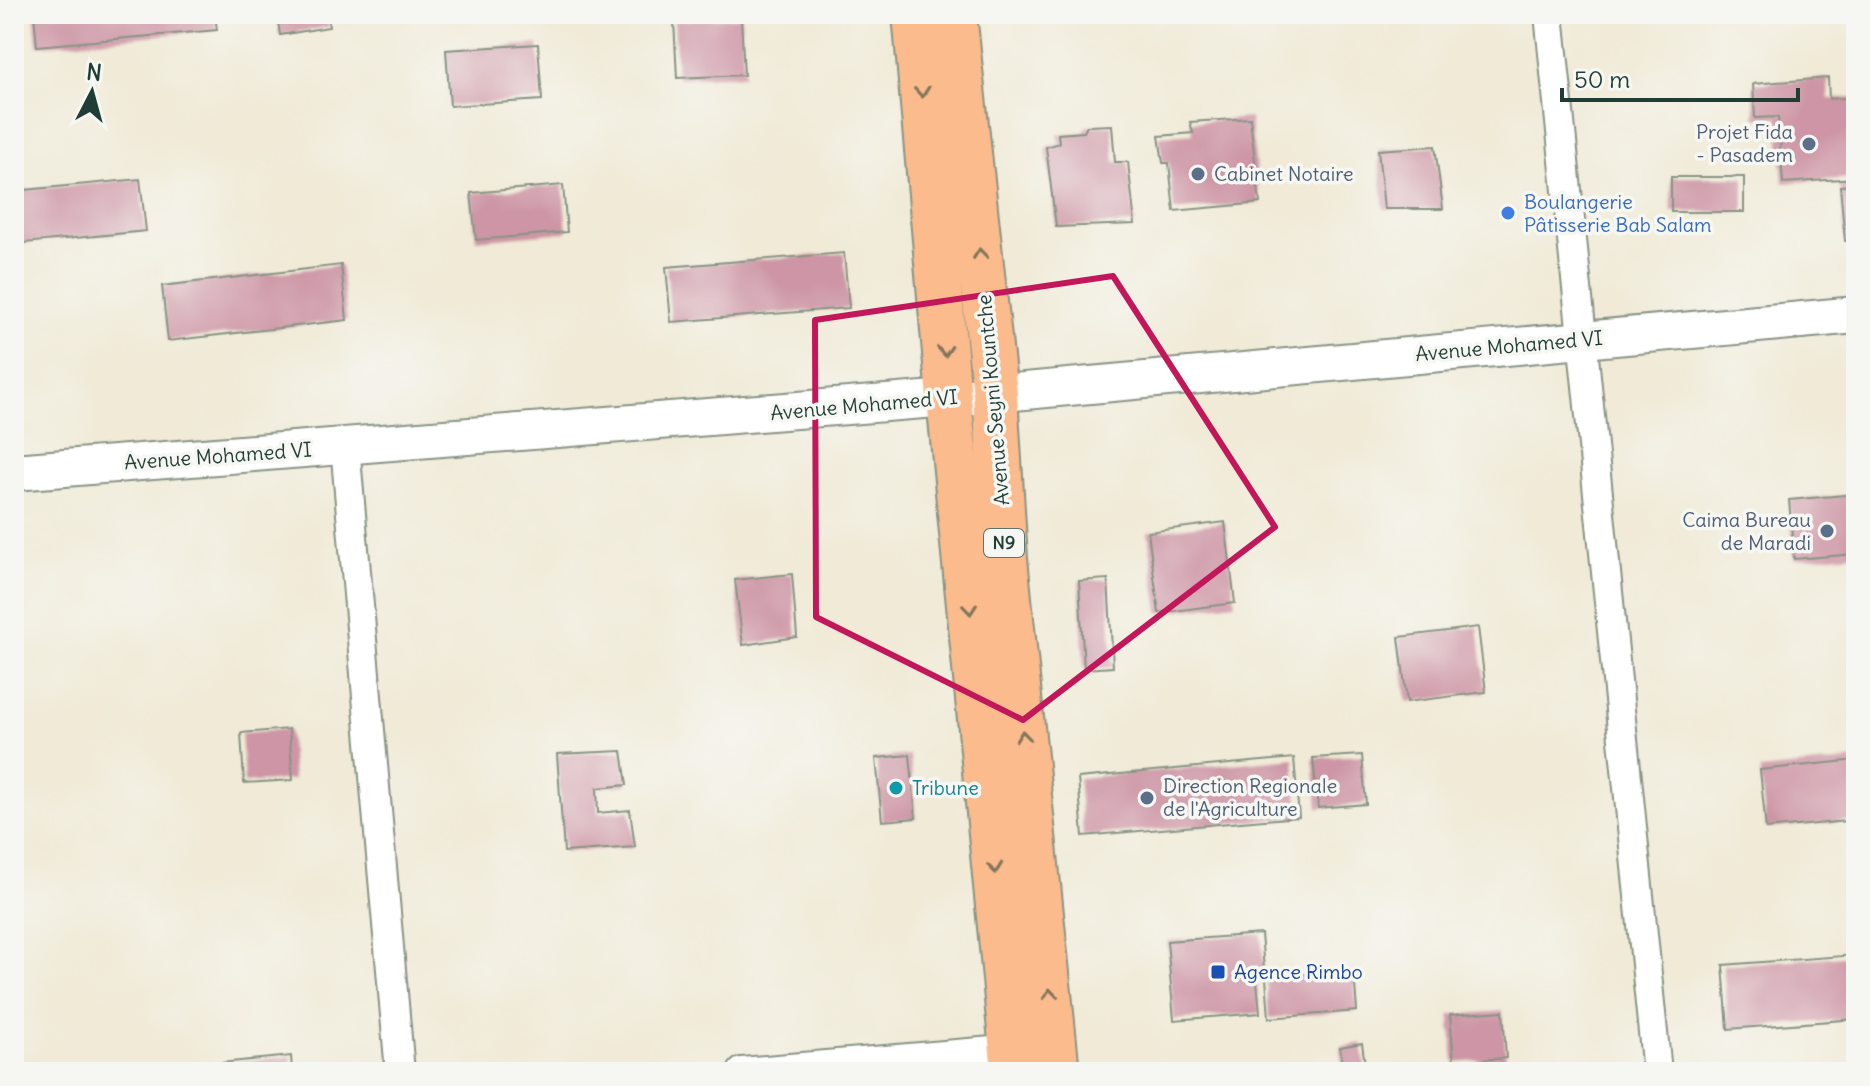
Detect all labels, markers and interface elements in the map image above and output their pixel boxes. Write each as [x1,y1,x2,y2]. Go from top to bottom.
north arrow [52,52,132,132]
scale bar [1562,52,1798,102]
text: N [85,57,103,87]
text: 50 m [1574,64,1630,94]
one-way arrow [913,86,930,99]
place label: Projet Fida - Pasadem [1696,119,1793,167]
marker: Projet Fida - Pasadem [1800,135,1818,153]
place label: Cabinet Notaire [1214,161,1354,186]
marker: Cabinet Notaire [1189,165,1207,183]
place label: Boulangerie Pâtisserie Bab Salam [1524,189,1712,237]
marker: Boulangerie Pâtisserie Bab Salam [1499,204,1517,222]
one-way arrow [972,247,989,260]
street label: Avenue Seyni Kountche [971,294,1014,507]
street label: Avenue Mohamed VI [1414,325,1604,366]
one-way arrow [936,345,953,358]
street label: Avenue Mohamed VI [769,384,959,425]
street label: Avenue Mohamed VI [123,436,313,475]
place label: Caima Bureau de Maradi [1682,507,1811,555]
marker: Caima Bureau de Maradi [1818,522,1836,540]
road number: N9 [984,529,1024,557]
one-way arrow [961,603,978,616]
one-way arrow [1015,729,1032,742]
place label: Direction Regionale de l'Agriculture [1163,773,1337,821]
place label: Tribune [912,775,979,800]
marker: Tribune [887,779,905,797]
marker: Direction Regionale de l'Agriculture [1138,789,1156,807]
one-way arrow [987,862,1004,875]
place label: Agence Rimbo [1234,959,1363,984]
marker: Agence Rimbo [1209,963,1227,981]
one-way arrow [1041,987,1058,1000]

